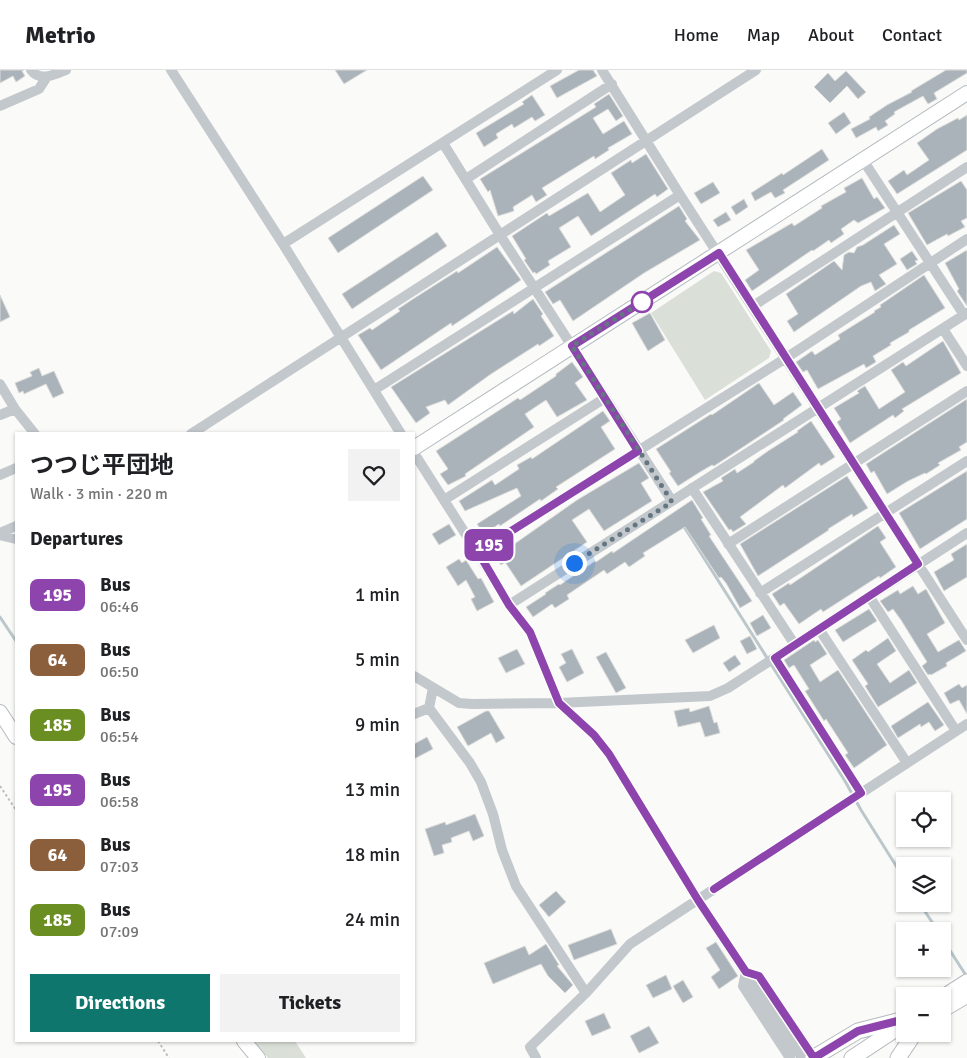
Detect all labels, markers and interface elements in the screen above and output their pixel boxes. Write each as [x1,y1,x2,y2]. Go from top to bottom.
text: Metrio [25,20,96,50]
text: Home [674,24,719,46]
text: Map [747,24,780,46]
text: About [808,24,854,46]
text: Contact [882,24,942,46]
unlabelled marker [631,291,653,313]
button: heart [348,449,400,501]
text: つつじ平団地 [30,450,174,480]
text: Walk · 3 min · 220 m [30,484,168,504]
text: Departures [30,527,123,551]
line badge: 195 [460,529,518,561]
text: 195 [474,534,504,556]
your location [562,551,587,576]
text: Bus [100,573,131,597]
text: 1 min [355,583,400,607]
text: 195 [43,584,72,606]
text: 06:46 [100,597,139,617]
text: Bus [100,638,131,662]
text: 5 min [355,648,400,672]
text: 64 [48,649,67,671]
text: 06:50 [100,662,139,682]
text: Bus [100,703,131,727]
text: 9 min [355,713,400,737]
text: 185 [43,714,72,736]
text: 06:54 [100,727,139,747]
text: Bus [100,768,131,792]
text: 13 min [345,778,400,802]
text: 195 [43,779,72,801]
text: 06:58 [100,792,139,812]
map controls [896,792,951,1042]
button: locate [896,792,951,847]
text: Bus [100,833,131,857]
text: 18 min [345,843,400,867]
text: 64 [48,844,67,866]
text: 07:03 [100,857,139,877]
button: layers [896,857,951,912]
text: Bus [100,898,131,922]
text: 24 min [345,908,400,932]
text: 185 [43,909,72,931]
text: 07:09 [100,922,139,942]
button: + [896,922,951,977]
button: Directions [30,974,210,1032]
button: Tickets [220,974,400,1032]
button: − [896,987,951,1042]

